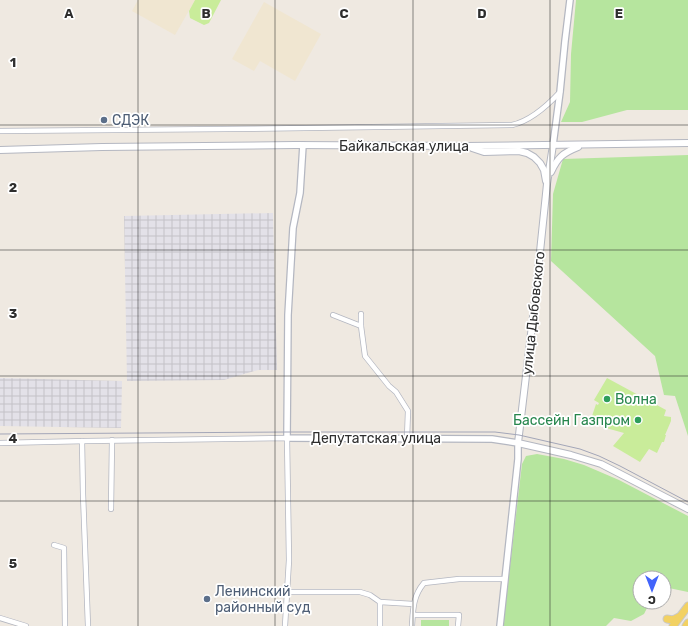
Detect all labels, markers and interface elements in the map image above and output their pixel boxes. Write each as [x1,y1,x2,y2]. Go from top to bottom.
text: A [64,6,74,21]
text: B [201,6,211,21]
text: C [339,6,349,21]
text: D [477,6,487,21]
text: E [615,6,623,21]
text: 1 [10,55,16,70]
place label: СДЭК [112,112,149,129]
marker: СДЭК [99,115,109,125]
street label: Байкальская улица [339,138,469,155]
text: 2 [9,180,17,195]
street label: улица Дыбовского [519,250,548,376]
text: 3 [9,306,18,321]
place label: Волна [615,391,657,408]
marker: Волна [602,394,612,404]
place label: Бассейн Газпром [513,412,630,429]
marker: Бассейн Газпром [633,415,643,425]
street label: Депутатская улица [311,430,441,447]
text: 4 [9,431,18,446]
text: 5 [9,556,17,571]
north arrow [632,570,672,610]
place label: Ленинский районный суд [215,583,310,616]
text: С [648,593,656,606]
marker: Ленинский районный суд [202,594,212,604]

